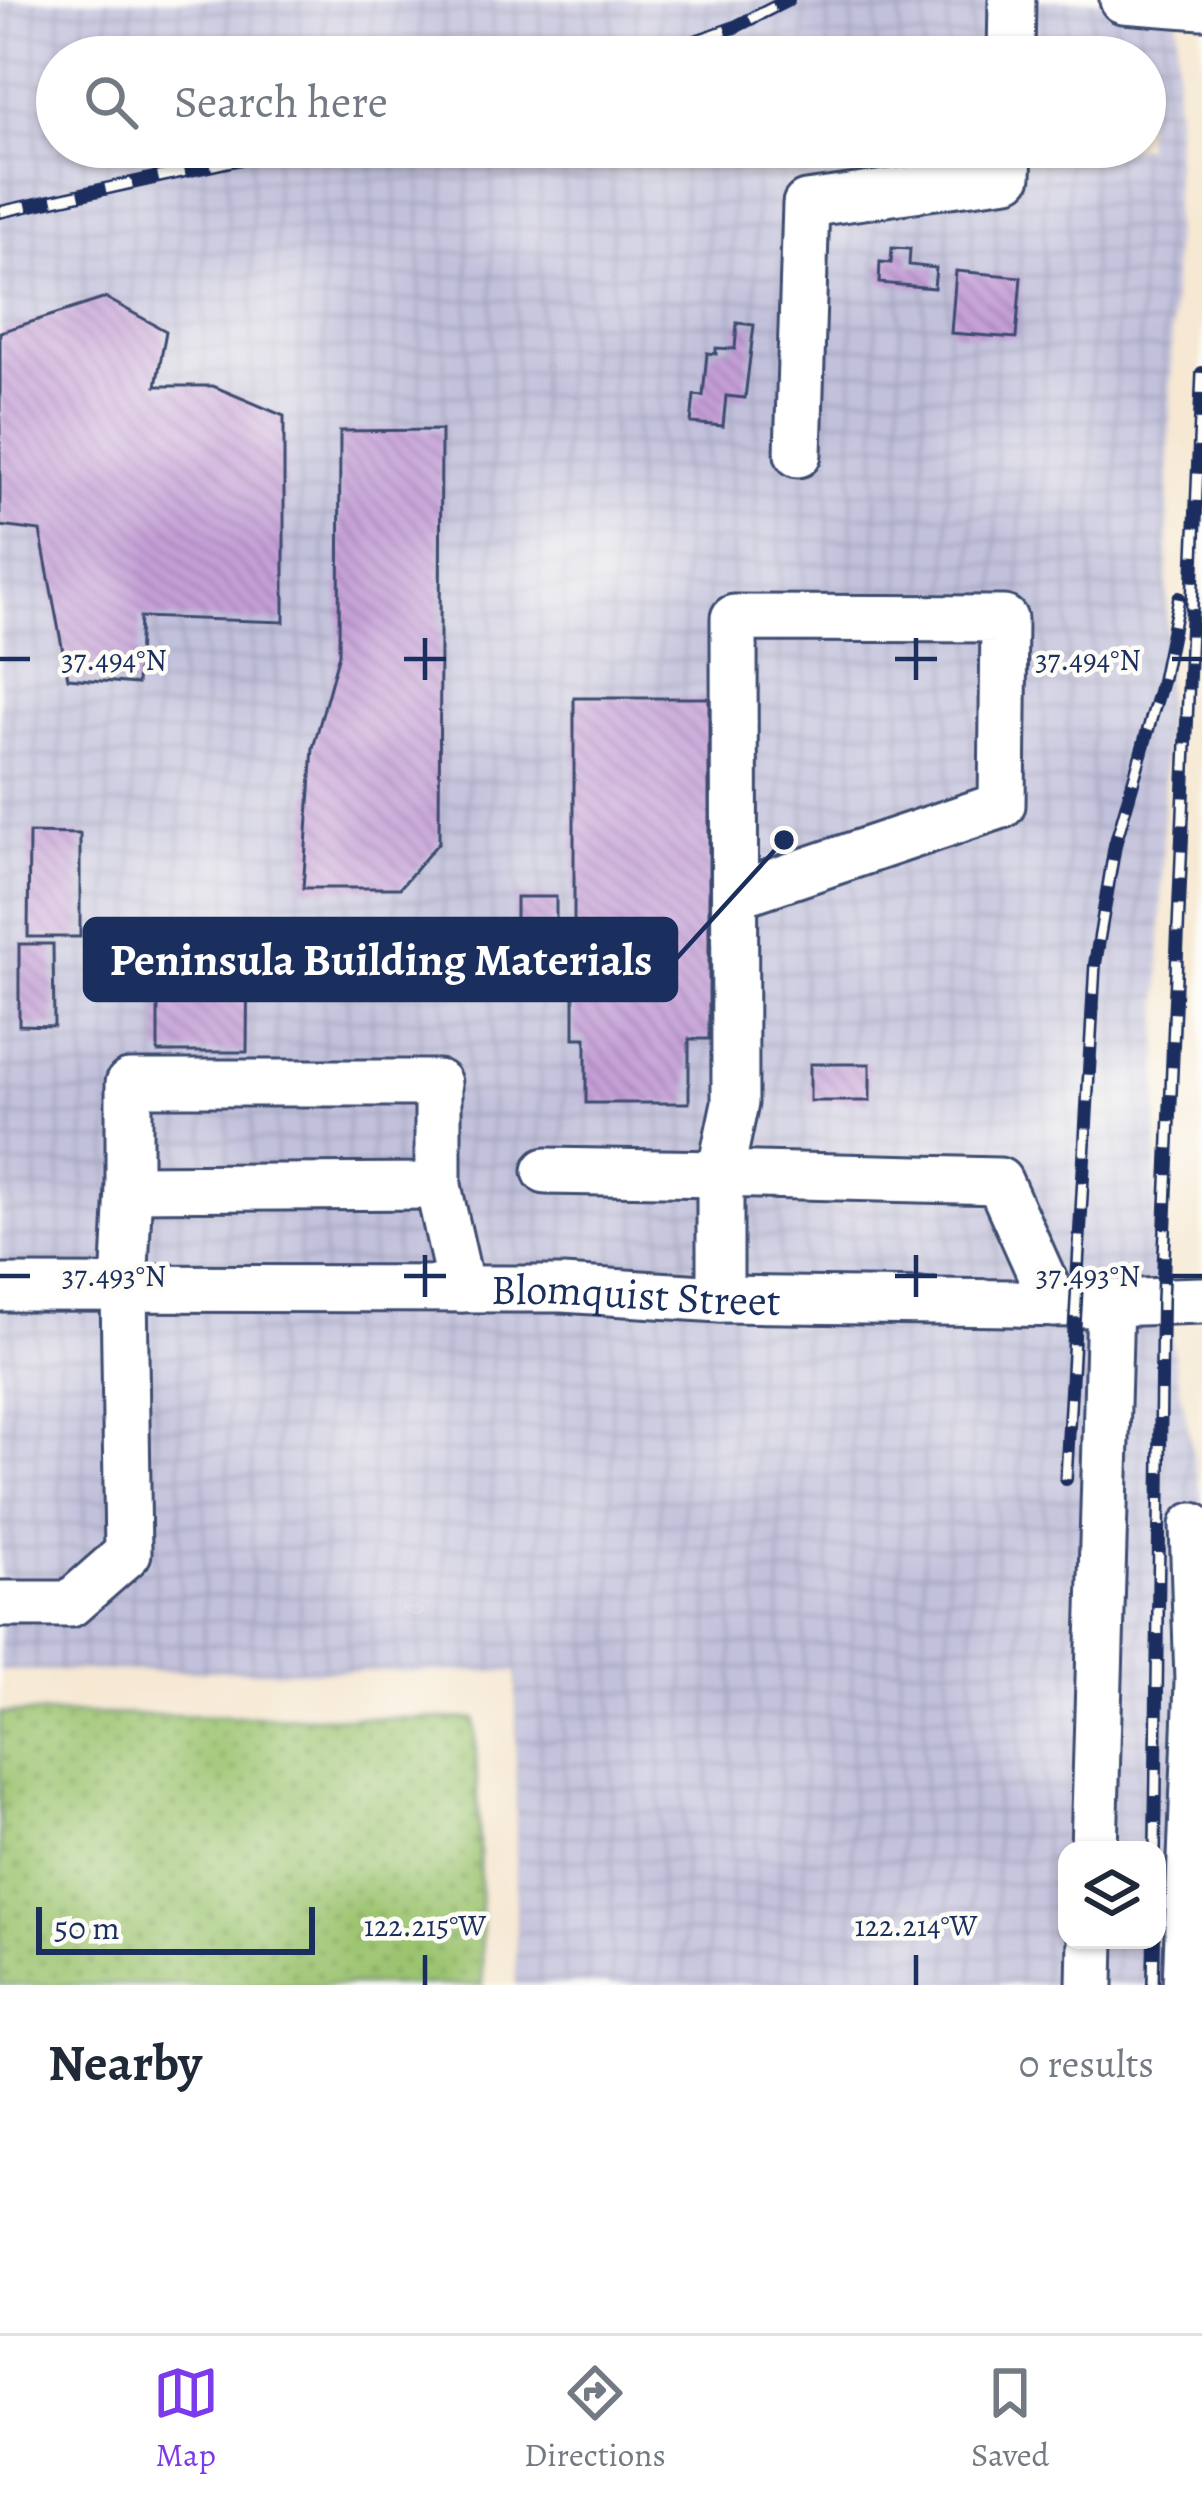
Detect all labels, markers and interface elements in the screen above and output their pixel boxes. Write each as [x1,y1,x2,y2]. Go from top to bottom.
search box [36,36,1166,168]
icon: search [78,69,144,135]
text: Search here [174,71,388,133]
text: 37.494°N [61,640,167,680]
text: 37.494°N [1035,640,1141,680]
callout: Peninsula Building Materials [85,919,676,1000]
text: Peninsula Building Materials [110,929,652,991]
text: 37.493°N [62,1256,166,1296]
text: 37.493°N [1036,1256,1140,1296]
street label: Blomquist Street [491,1260,781,1329]
map controls [1058,1841,1166,1949]
button: layers [1058,1841,1166,1949]
scale bar [36,1901,315,1954]
text: 50 m [54,1905,120,1950]
text: 122.215°W [364,1906,486,1946]
text: 122.214°W [854,1906,978,1946]
text: Nearby [48,2028,202,2098]
text: 0 results [1019,2037,1154,2090]
tab: Map [153,2360,219,2477]
tab: Directions [524,2360,666,2477]
tab: Saved [971,2360,1049,2477]

